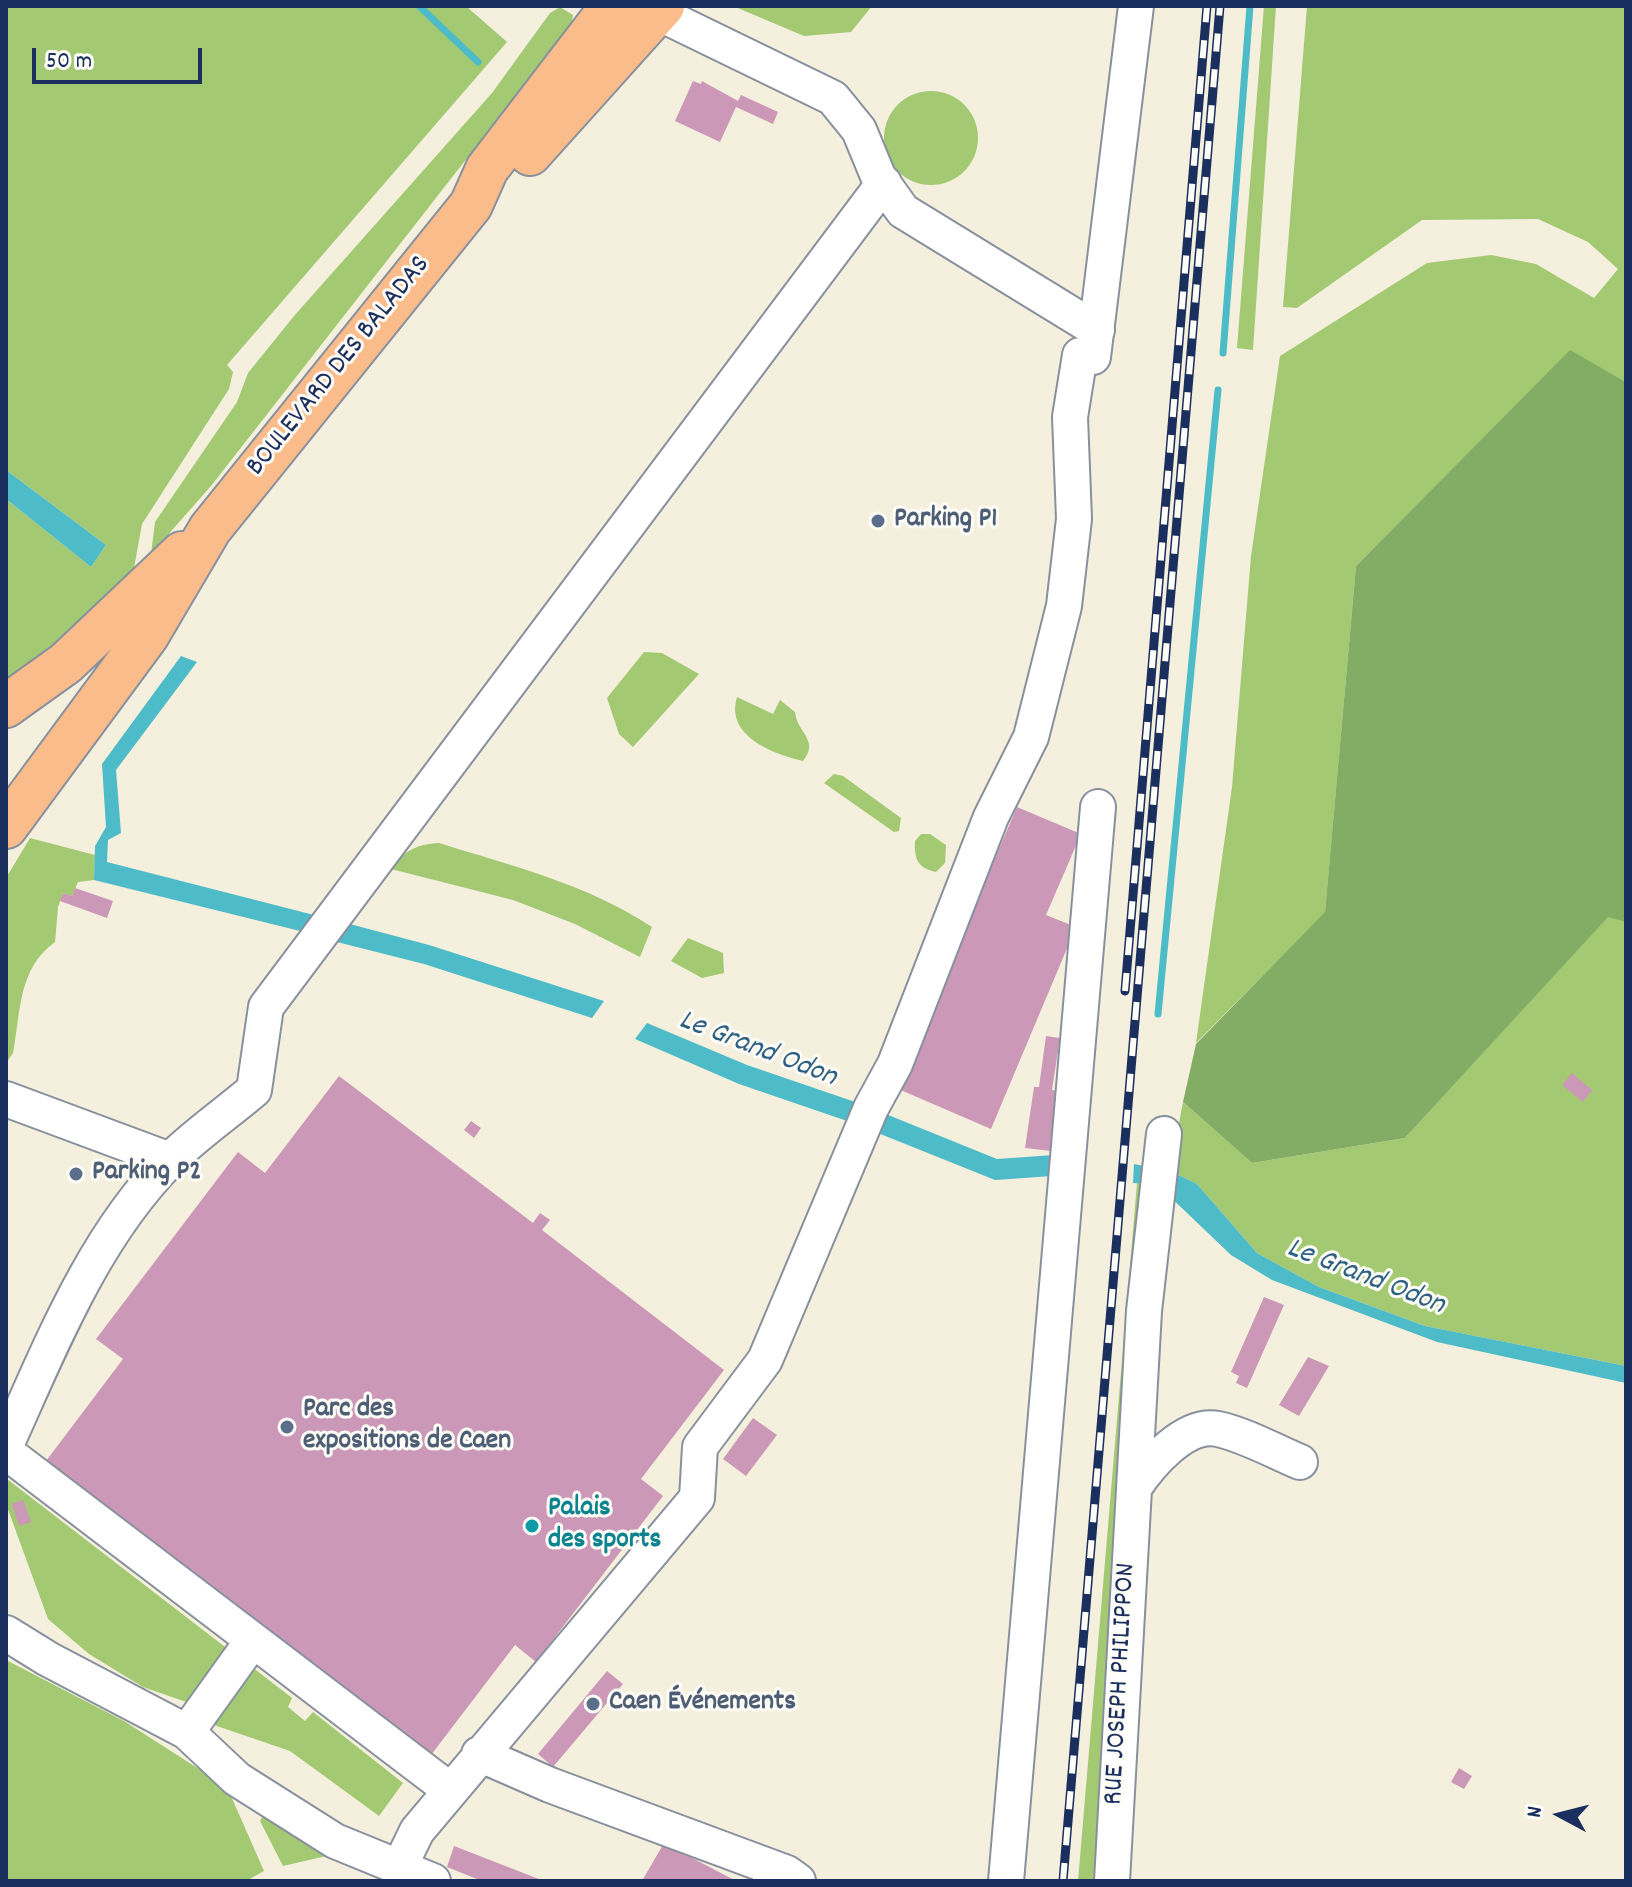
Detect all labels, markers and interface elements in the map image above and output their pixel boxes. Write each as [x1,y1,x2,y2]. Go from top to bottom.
scale bar [36,32,206,82]
text: 50 m [46,45,92,79]
street label: BOULEVARD DES BALADAS [241,250,439,484]
place label: Parking P1 [894,504,997,538]
marker: Parking P1 [869,512,887,530]
water label: Le Grand Odon [673,1004,841,1098]
place label: Parking P2 [92,1157,201,1191]
marker: Parking P2 [67,1165,85,1183]
water label: Le Grand Odon [1281,1232,1449,1326]
place label: Parc des expositions de Caen [303,1394,511,1460]
marker: Parc des expositions de Caen [278,1418,296,1436]
place label: Palais des sports [548,1493,661,1559]
marker: Palais des sports [523,1517,541,1535]
street label: RUE JOSEPH PHILIPPON [1099,1562,1145,1806]
place label: Caen Événements [609,1687,796,1721]
marker: Caen Événements [584,1695,602,1713]
north arrow [1520,1775,1600,1855]
text: N [1520,1805,1552,1819]

